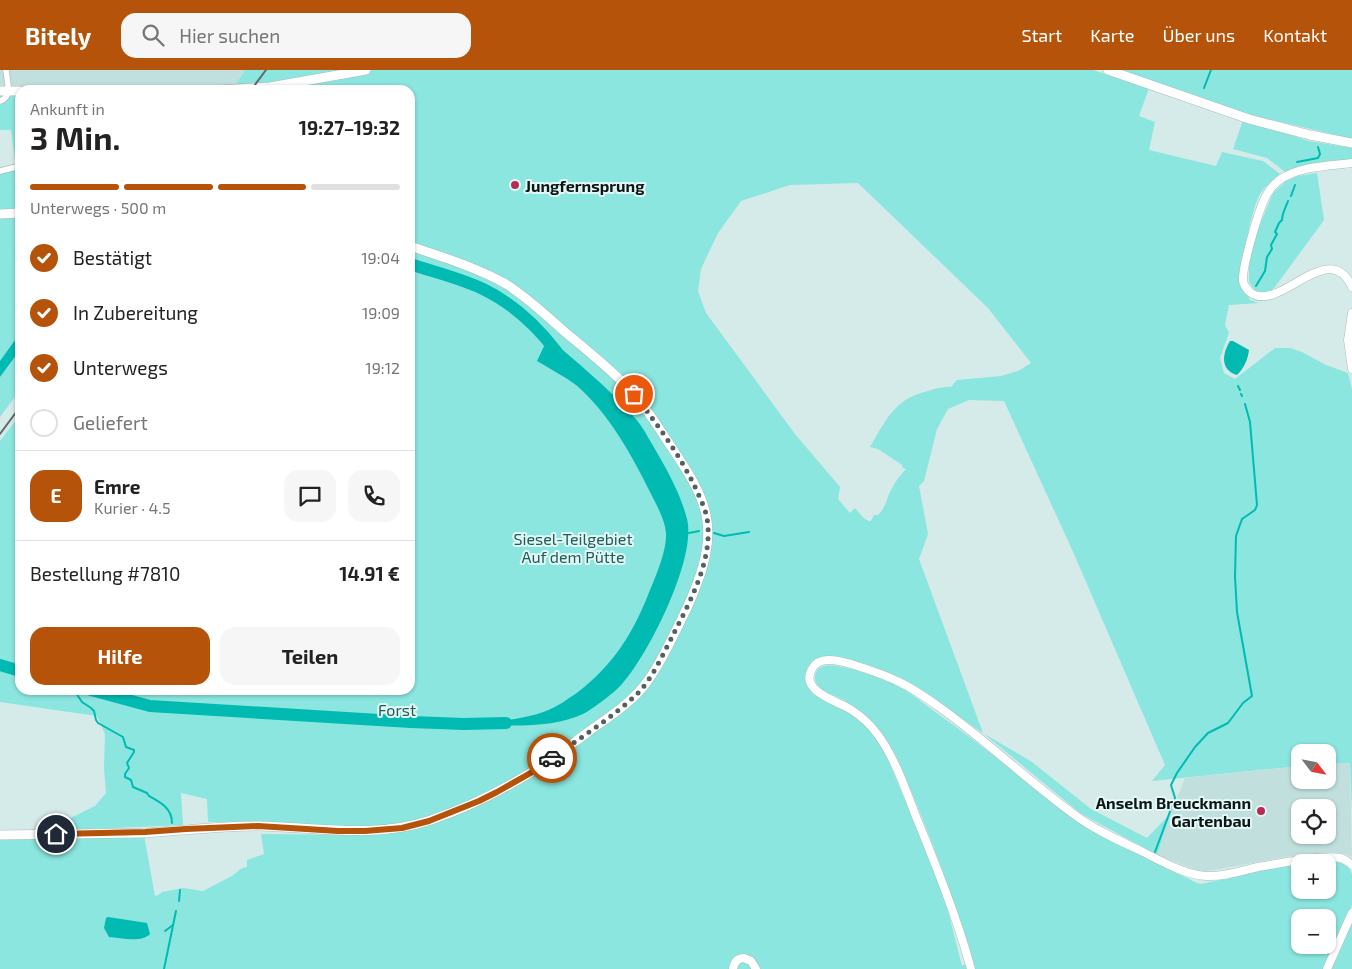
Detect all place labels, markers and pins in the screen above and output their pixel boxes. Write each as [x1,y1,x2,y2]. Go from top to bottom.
place label: Jungfernsprung [525,176,645,195]
marker: Jungfernsprung [509,179,521,191]
pin [613,373,655,415]
place label: Anselm Breuckmann Gartenbau [1096,793,1251,830]
marker: Anselm Breuckmann Gartenbau [1255,805,1267,817]
pin [35,813,77,855]

